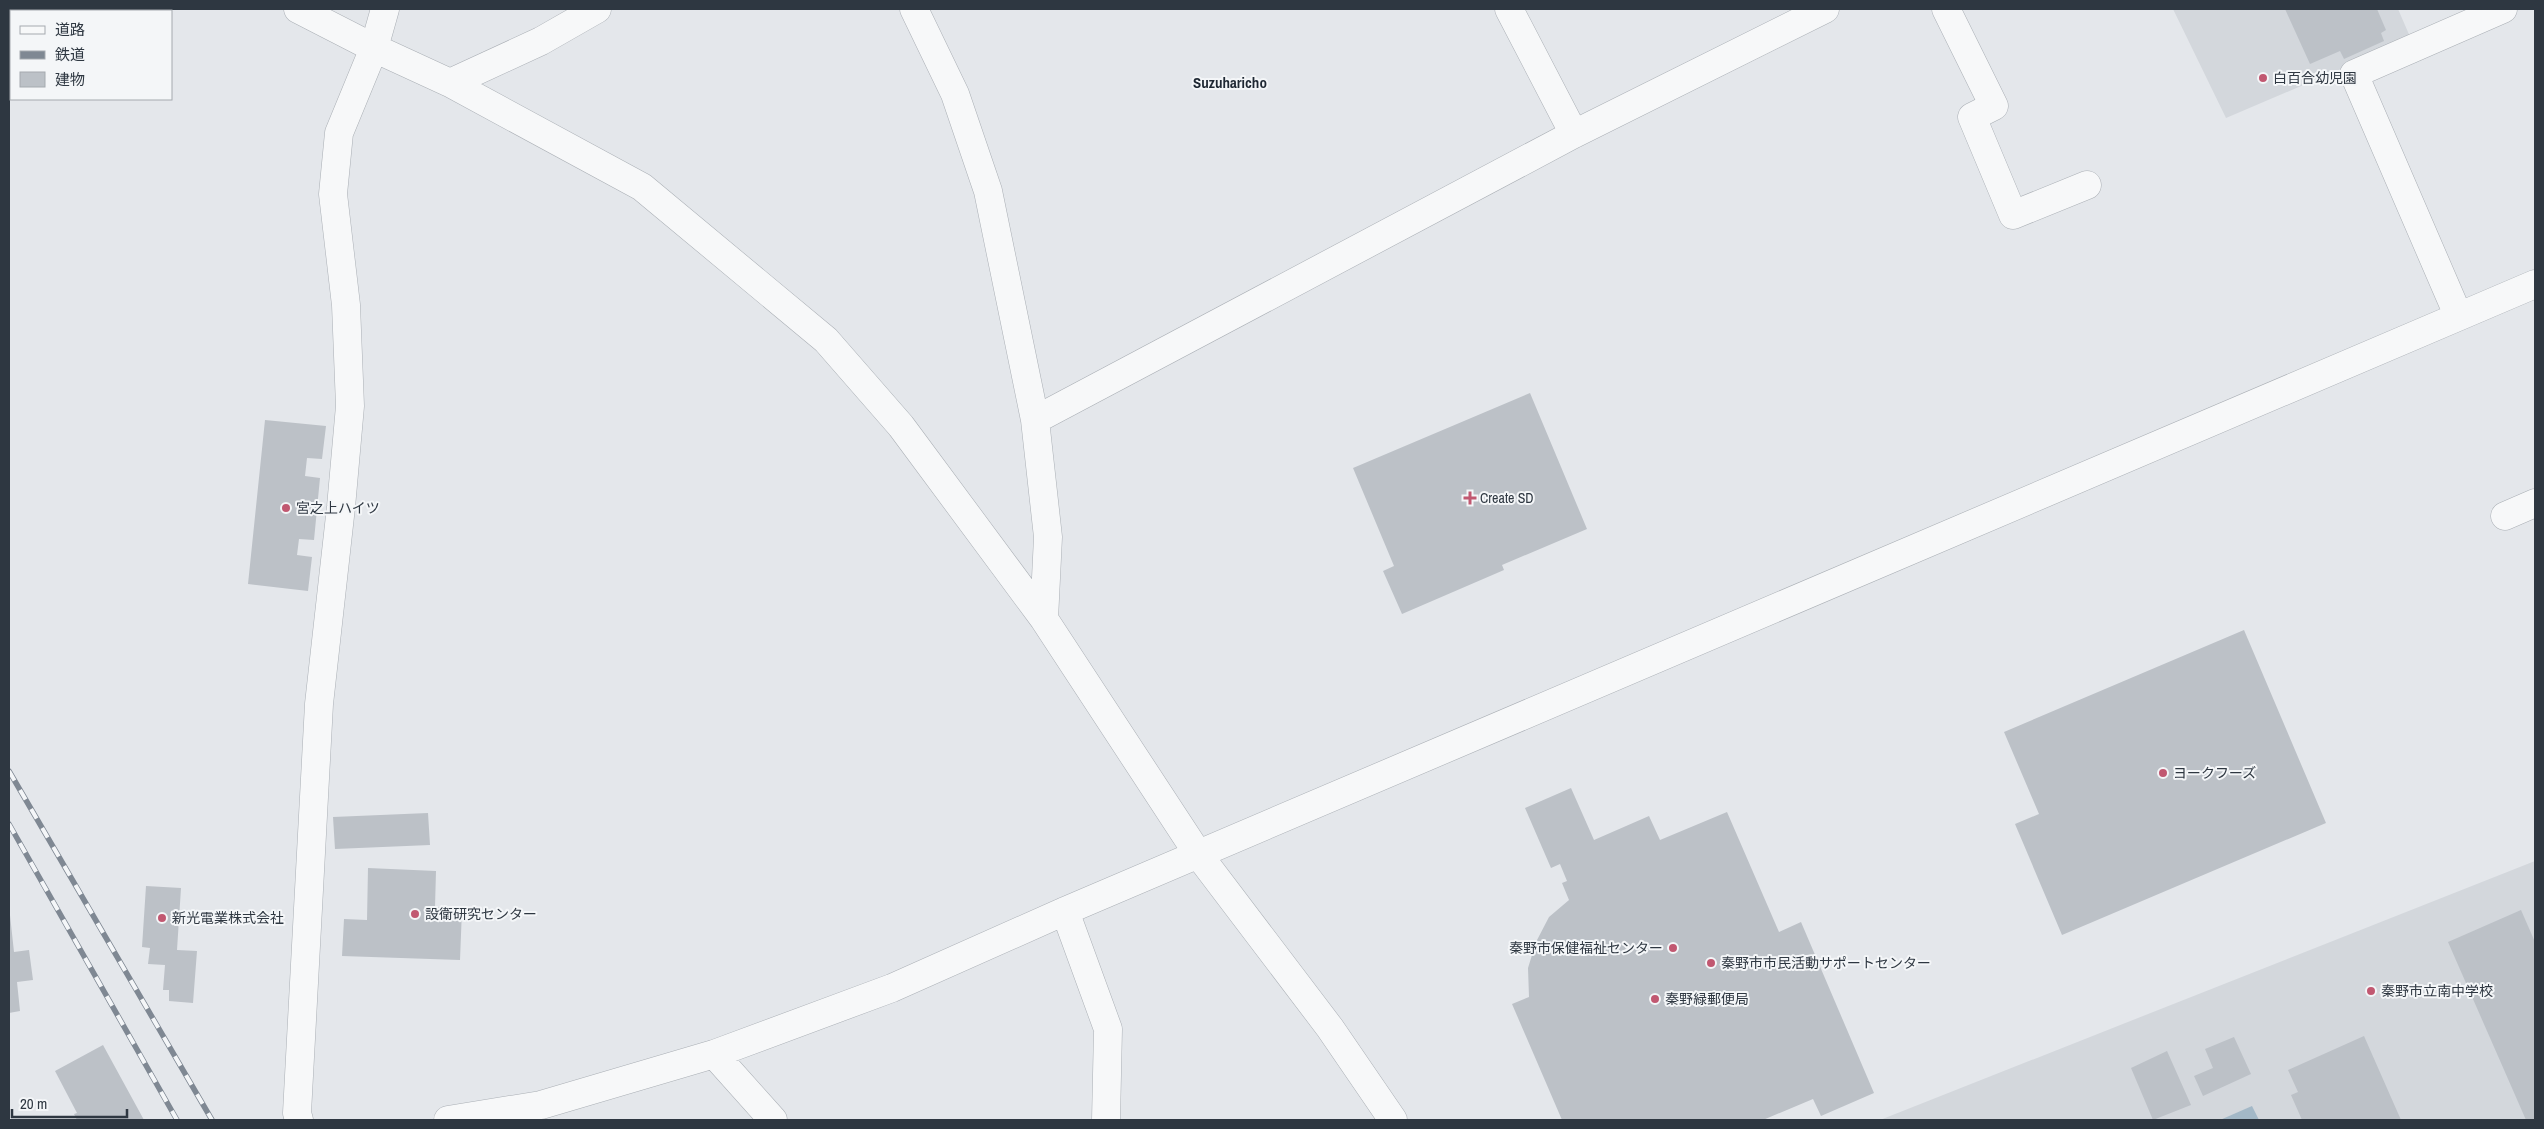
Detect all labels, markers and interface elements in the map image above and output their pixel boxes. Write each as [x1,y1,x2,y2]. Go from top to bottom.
legend [10,10,172,100]
text: 道路 [55,19,85,40]
text: 鉄道 [55,44,85,65]
text: 建物 [55,69,85,90]
place label: 白百合幼児園 [2273,69,2357,87]
district label: Suzuharicho [1193,72,1267,93]
marker: 白百合幼児園 [2257,72,2269,84]
place label: Create SD [1480,489,1534,507]
marker: Create SD [1464,492,1476,504]
place label: 宮之上ハイツ [296,499,380,517]
marker: 宮之上ハイツ [280,502,292,514]
place label: ヨークフーズ [2173,764,2256,782]
marker: ヨークフーズ [2157,767,2169,779]
place label: 設衛研究センター [425,905,537,923]
marker: 設衛研究センター [409,908,421,920]
place label: 新光電業株式会社 [172,909,284,927]
marker: 新光電業株式会社 [156,912,168,924]
place label: 秦野市保健福祉センター [1509,939,1663,957]
marker: 秦野市保健福祉センター [1667,942,1679,954]
place label: 秦野市市民活動サポートセンター [1721,954,1931,972]
marker: 秦野市市民活動サポートセンター [1705,957,1717,969]
place label: 秦野市立南中学校 [2381,982,2493,1000]
marker: 秦野市立南中学校 [2365,985,2377,997]
place label: 秦野緑郵便局 [1665,990,1749,1008]
marker: 秦野緑郵便局 [1649,993,1661,1005]
scale bar [12,1086,128,1118]
text: 20 m [20,1093,47,1114]

